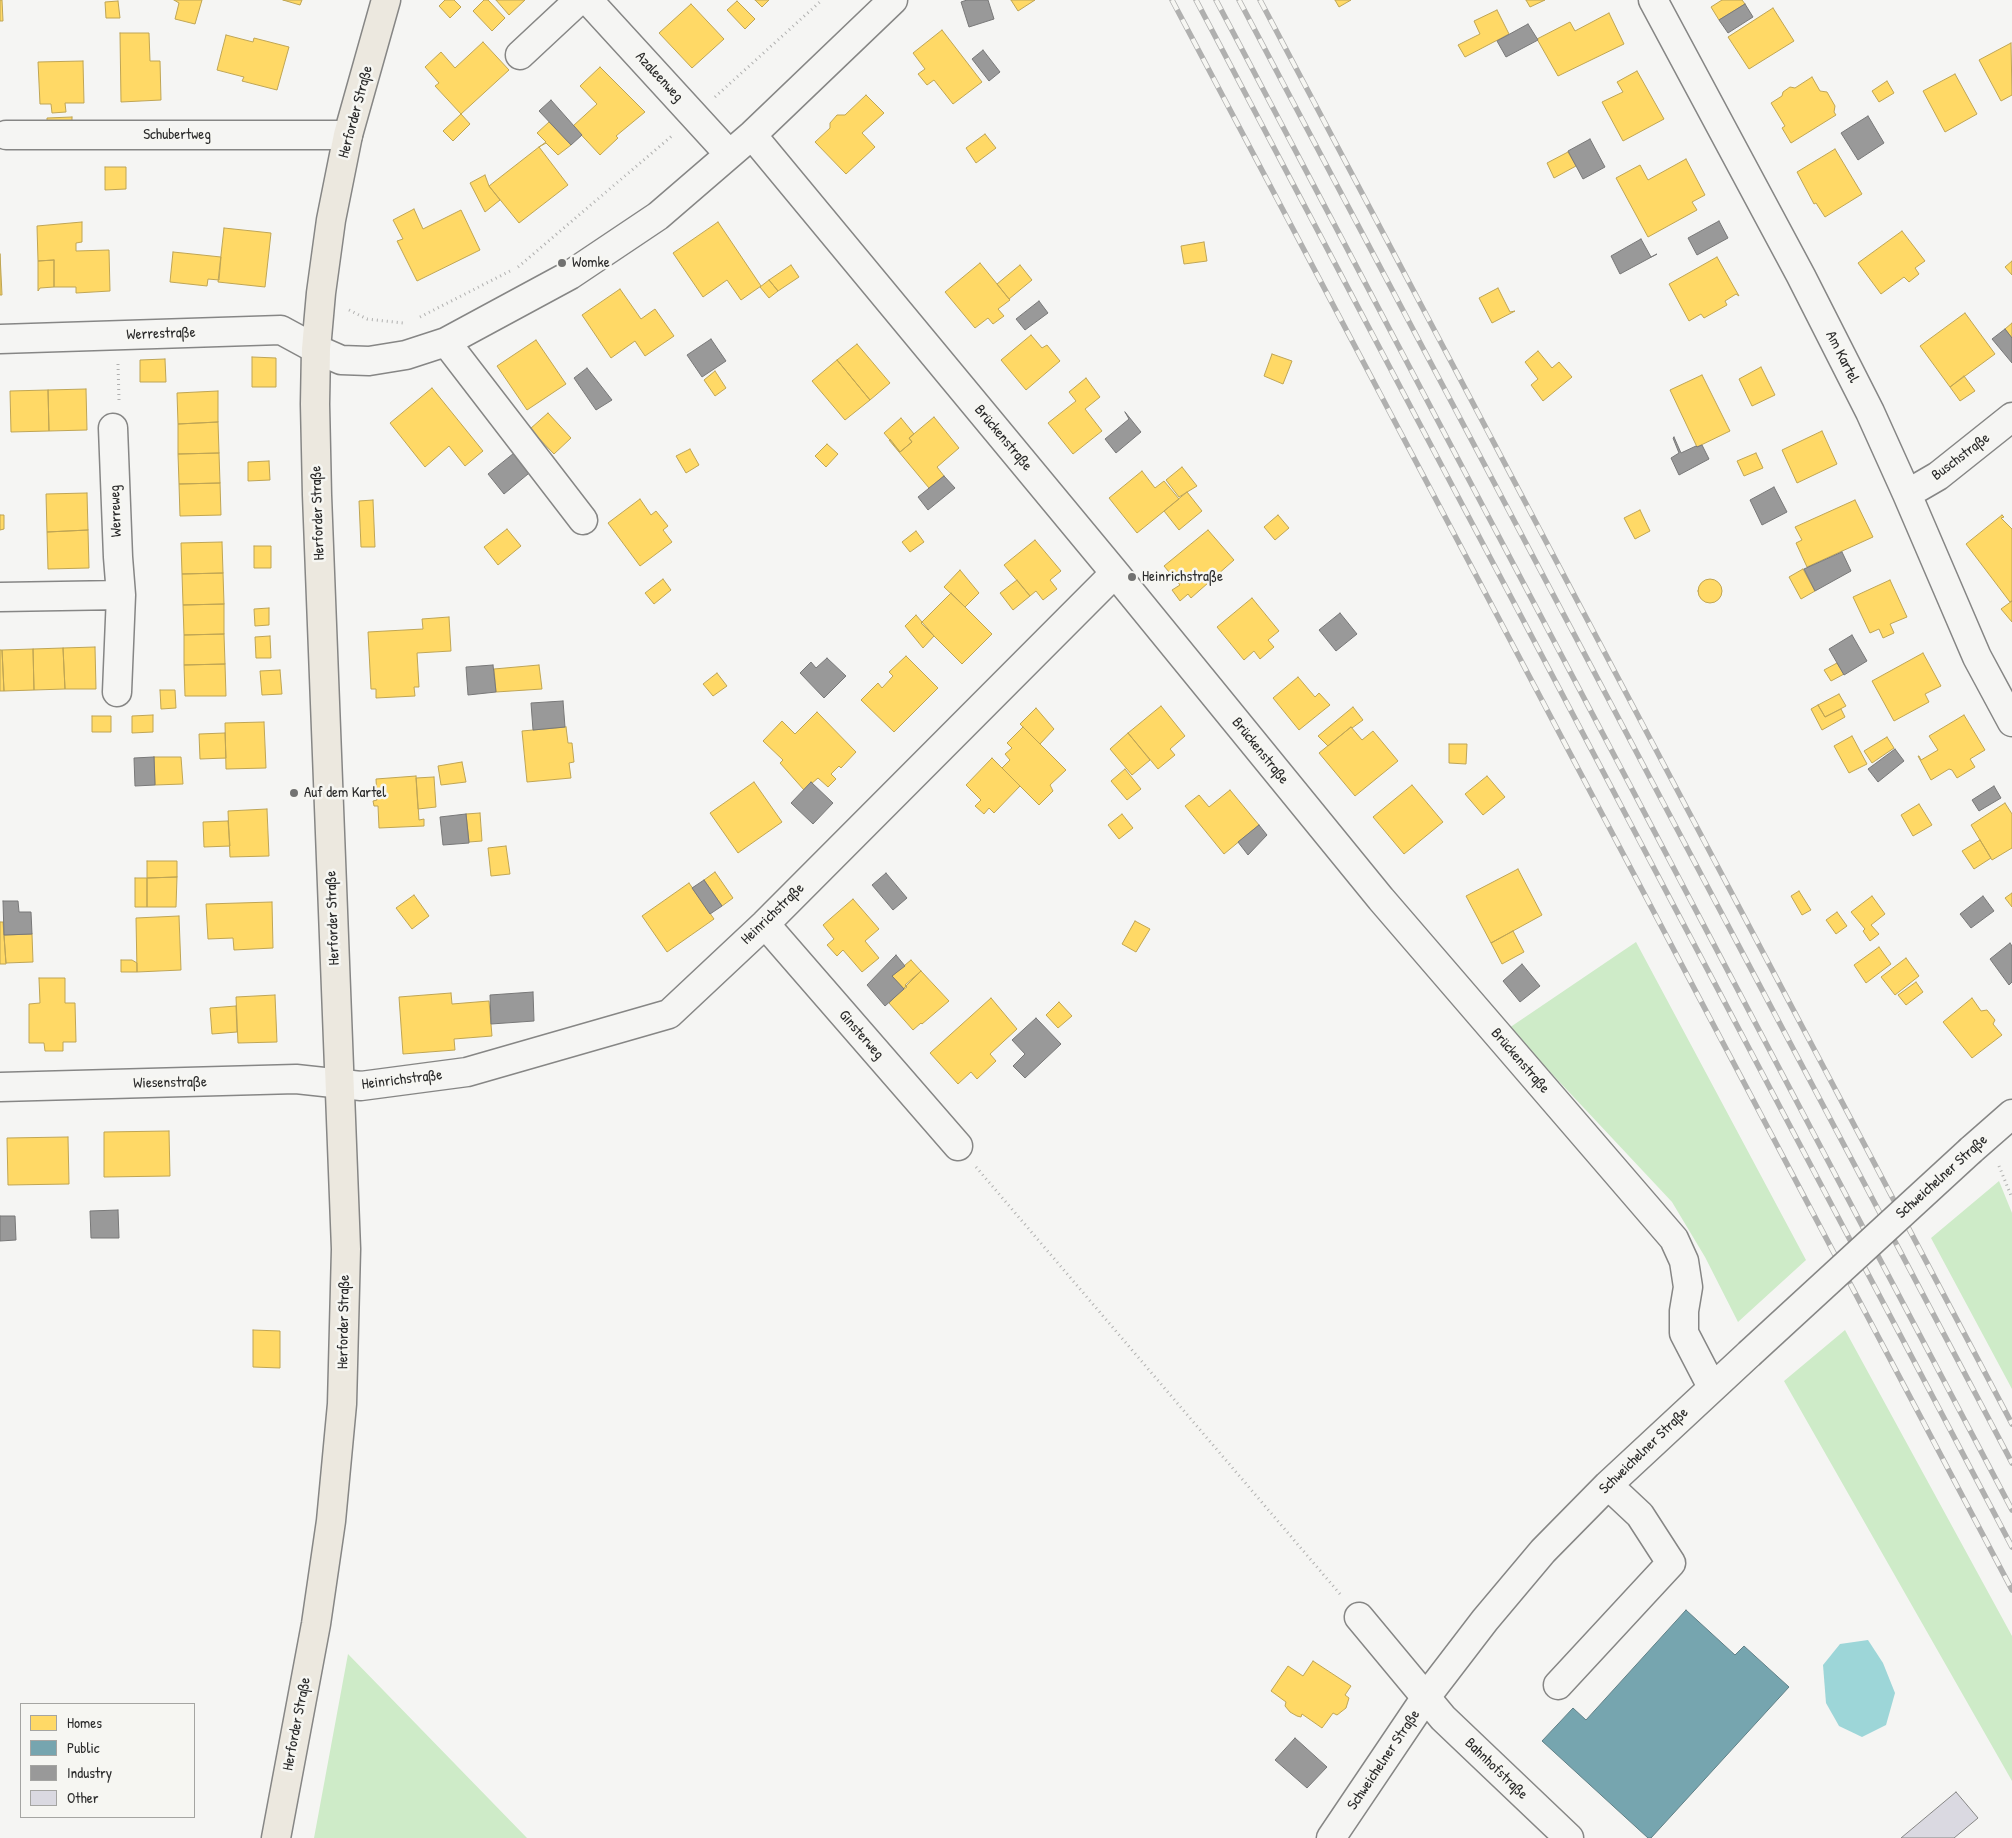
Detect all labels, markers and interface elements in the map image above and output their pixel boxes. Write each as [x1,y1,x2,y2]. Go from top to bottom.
street label: Azaleenweg [631,48,687,106]
street label: Herforder Straße [335,64,377,160]
street label: Schubertweg [143,126,211,144]
place label: Womke [572,254,610,272]
marker: Womke [556,257,568,269]
street label: Werrestraße [126,324,196,344]
street label: Am Kartel [1821,328,1863,386]
street label: Brückenstraße [970,401,1036,475]
street label: Buschstraße [1928,429,1994,485]
street label: Herforder Straße [307,465,329,561]
street label: Werreweg [106,485,126,537]
place label: Heinrichstraße [1142,568,1223,586]
marker: Heinrichstraße [1126,571,1138,583]
street label: Brückenstraße [1228,714,1292,788]
place label: Auf dem Kartel [304,784,386,802]
marker: Auf dem Kartel [288,787,300,799]
street label: Herforder Straße [322,870,344,966]
street label: Heinrichstraße [738,879,808,949]
street label: Ginsterweg [835,1007,887,1063]
street label: Brückenstraße [1487,1025,1553,1097]
street label: Heinrichstraße [361,1066,443,1094]
street label: Wiesenstraße [133,1073,207,1093]
street label: Schweichelner Straße [1893,1131,1991,1223]
street label: Herforder Straße [334,1275,354,1369]
street label: Schweichelner Straße [1596,1404,1692,1498]
street label: Herforder Straße [279,1676,315,1772]
legend [20,1703,195,1818]
street label: Schweichelner Straße [1344,1706,1424,1814]
text: Homes [67,1712,102,1733]
street label: Bahnhofstraße [1461,1734,1531,1804]
text: Public [67,1737,100,1758]
text: Industry [67,1762,112,1783]
text: Other [67,1787,99,1808]

